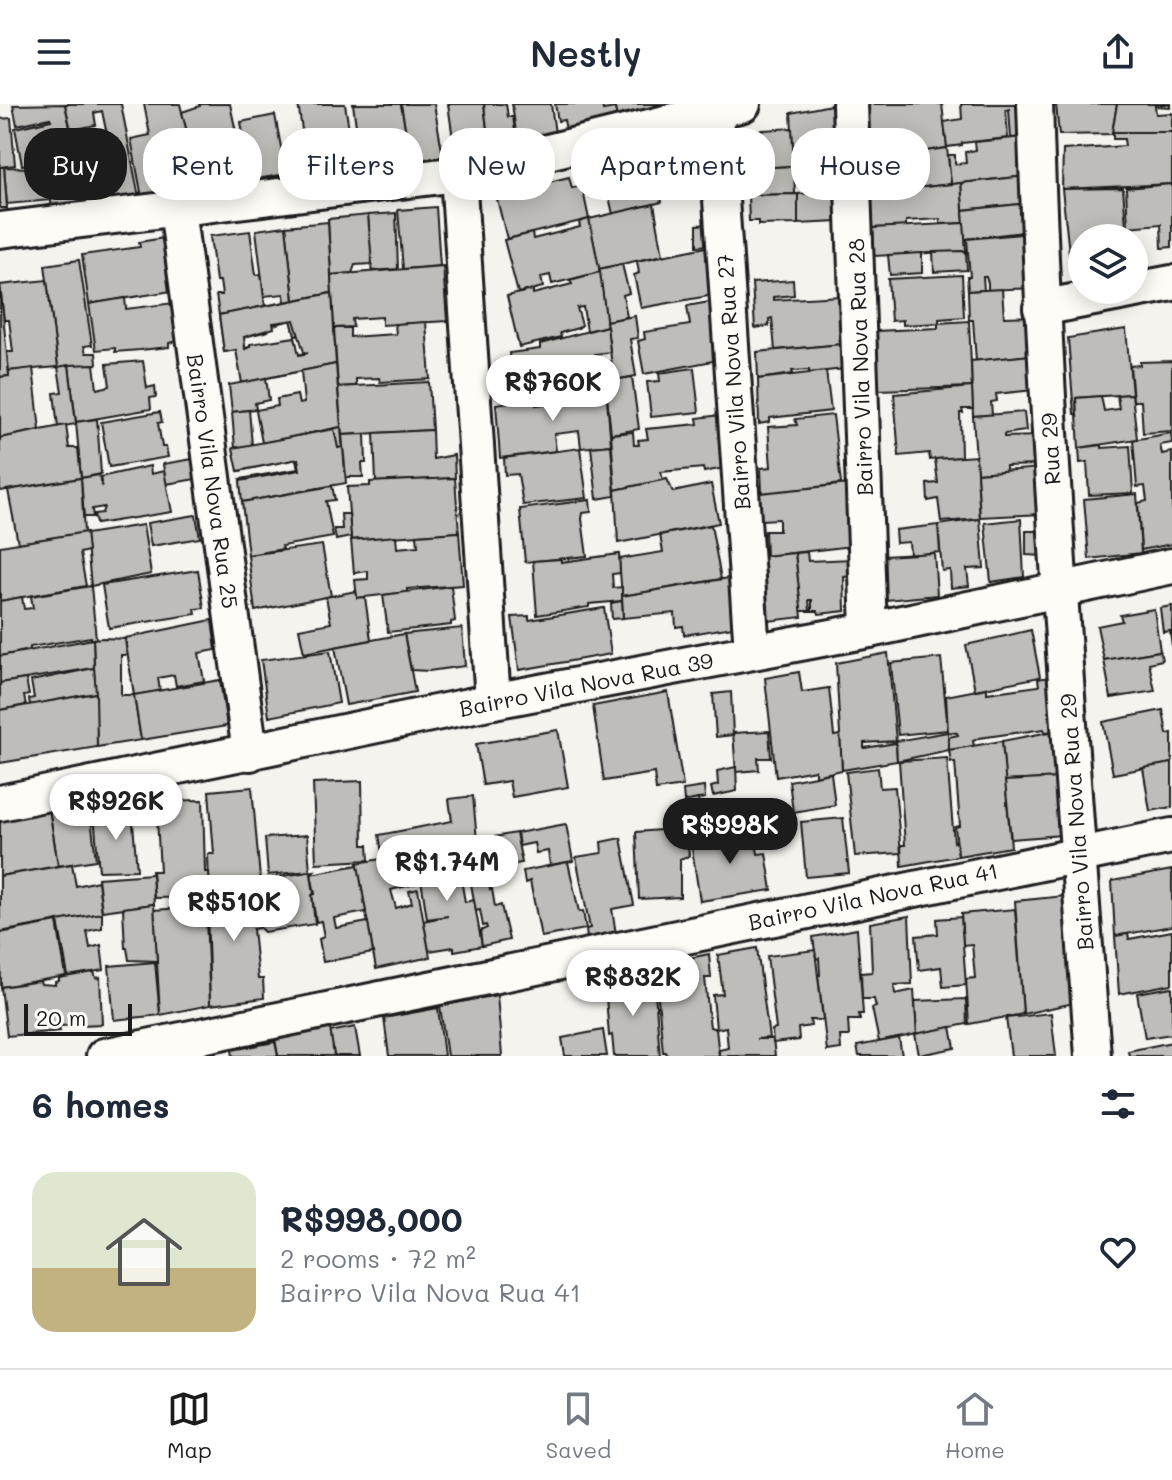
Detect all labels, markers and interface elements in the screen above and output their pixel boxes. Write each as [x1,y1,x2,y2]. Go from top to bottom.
text: Nestly [530,29,642,76]
icon: menu [32,30,76,74]
icon: share [1096,30,1140,74]
chip: Buy [24,128,127,200]
chip: Rent [143,128,262,200]
chip: Filters [278,128,423,200]
chip: New [439,128,555,200]
chip: Apartment [571,128,775,200]
chip: House [791,128,930,200]
map controls [1068,224,1148,304]
button: layers [1068,224,1148,304]
street label: Bairro Vila Nova Rua 28 [841,238,879,496]
street label: Bairro Vila Nova Rua 27 [710,253,756,511]
street label: Bairro Vila Nova Rua 25 [181,352,245,610]
pin: R$760K [488,355,618,423]
text: R$760K [504,364,602,398]
street label: Rua 29 [1034,412,1066,486]
street label: Bairro Vila Nova Rua 39 [457,645,715,723]
street label: Bairro Vila Nova Rua 29 [1053,693,1099,951]
pin: R$926K [51,774,181,842]
text: R$926K [67,783,165,817]
pin: R$998K [665,798,795,866]
text: R$998K [681,807,779,841]
pin: R$1.74M [373,835,521,903]
text: R$1.74M [394,844,500,878]
street label: Bairro Vila Nova Rua 41 [745,855,1001,937]
pin: R$510K [169,875,299,943]
text: R$510K [187,884,281,918]
pin: R$832K [568,950,698,1018]
text: R$832K [584,959,682,993]
scale bar [24,1000,132,1036]
text: 20 m [36,1003,86,1032]
text: 6 homes [32,1082,170,1127]
icon: filters [1096,1082,1140,1126]
text: R$998,000 [280,1196,463,1241]
icon: home [96,1204,192,1300]
icon: heart [1096,1230,1140,1274]
text: 2 rooms · 72 m² [280,1241,476,1275]
text: Bairro Vila Nova Rua 41 [280,1275,581,1309]
tab: Map [167,1387,212,1464]
tab: Saved [546,1387,611,1464]
tab: Home [945,1387,1005,1464]

